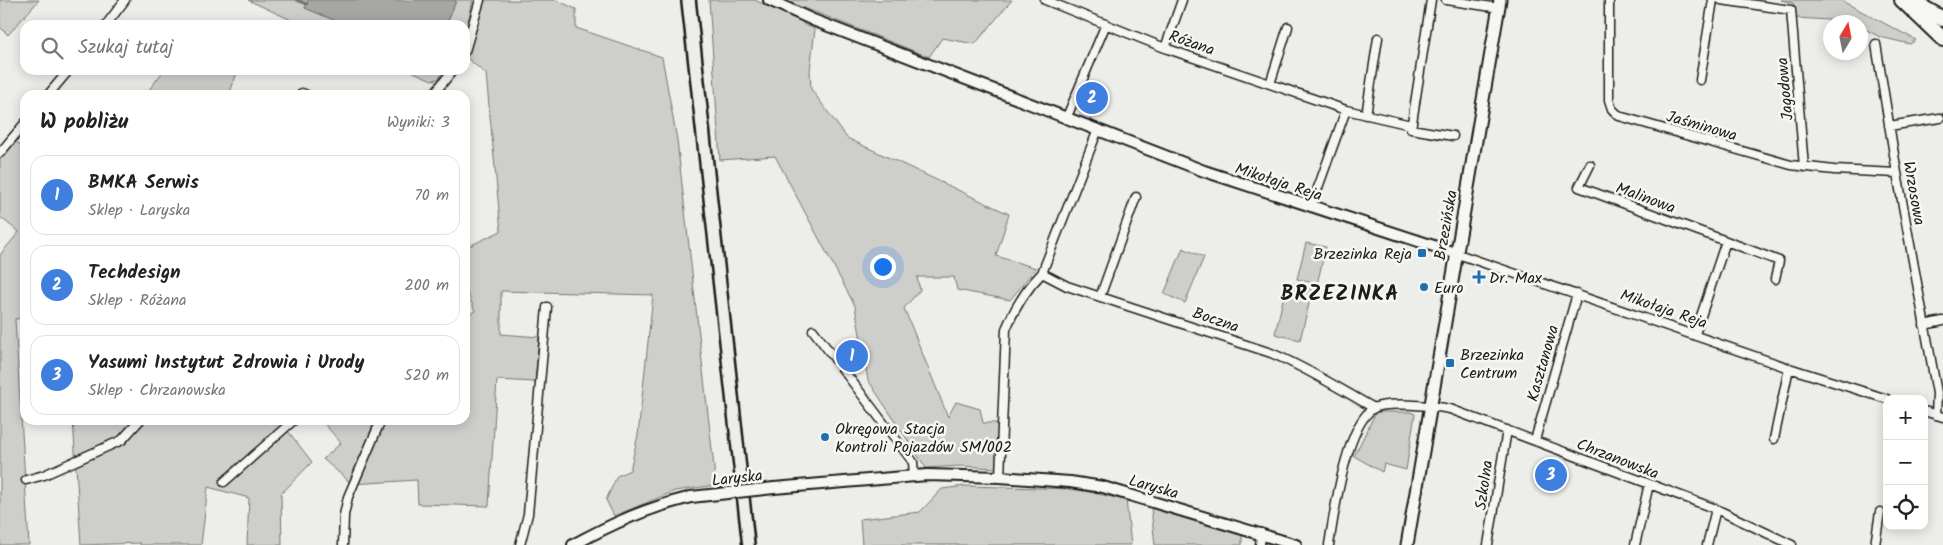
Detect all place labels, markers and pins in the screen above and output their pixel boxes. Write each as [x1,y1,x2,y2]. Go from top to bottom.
pin: 2 [1076,79,1108,117]
place label: Brzezinka Reja [1313,242,1412,267]
marker: Brzezinka Reja [1416,247,1428,259]
place label: Dr. Max [1489,266,1543,291]
marker: Dr. Max [1473,271,1485,283]
place label: Euro [1434,276,1464,301]
marker: Euro [1418,281,1430,293]
pin: 1 [836,337,868,375]
place label: Brzezinka Centrum [1460,343,1524,386]
marker: Brzezinka Centrum [1444,357,1456,369]
place label: Okręgowa Stacja Kontroli Pojazdów SM/002 [835,417,1012,460]
marker: Okręgowa Stacja Kontroli Pojazdów SM/002 [819,431,831,443]
pin: 3 [1535,456,1567,494]

